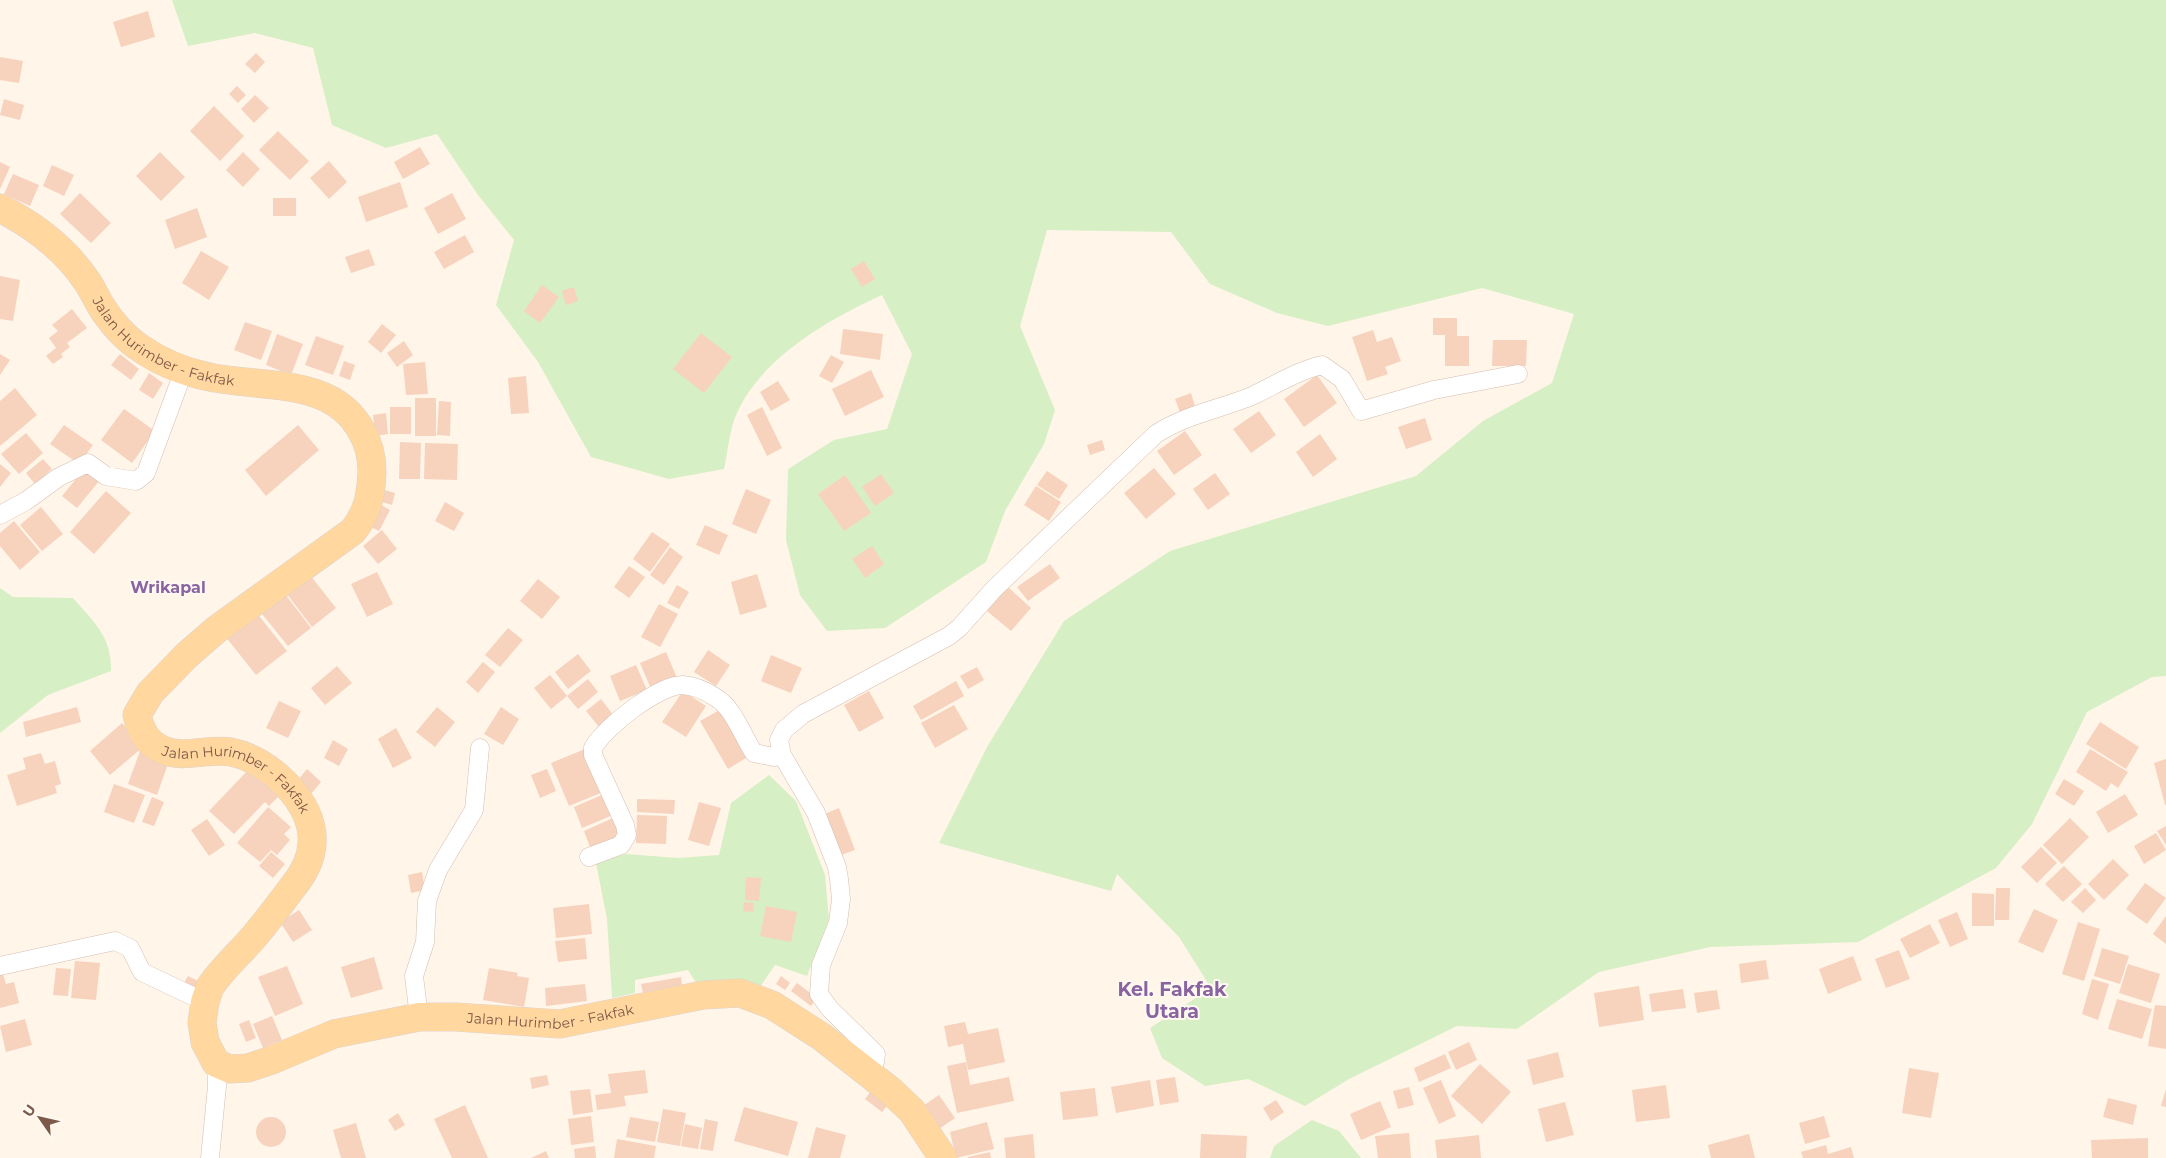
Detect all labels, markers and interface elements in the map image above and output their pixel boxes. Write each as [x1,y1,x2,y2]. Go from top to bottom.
street label: Jalan Hurimber - Fakfak [88,293,236,390]
district label: Wrikapal [130,578,206,597]
street label: Jalan Hurimber - Fakfak [159,741,314,817]
district label: Kel. Fakfak Utara [1117,978,1227,1023]
street label: Jalan Hurimber - Fakfak [465,1000,636,1033]
north arrow [15,1093,65,1143]
text: U [19,1101,40,1120]

